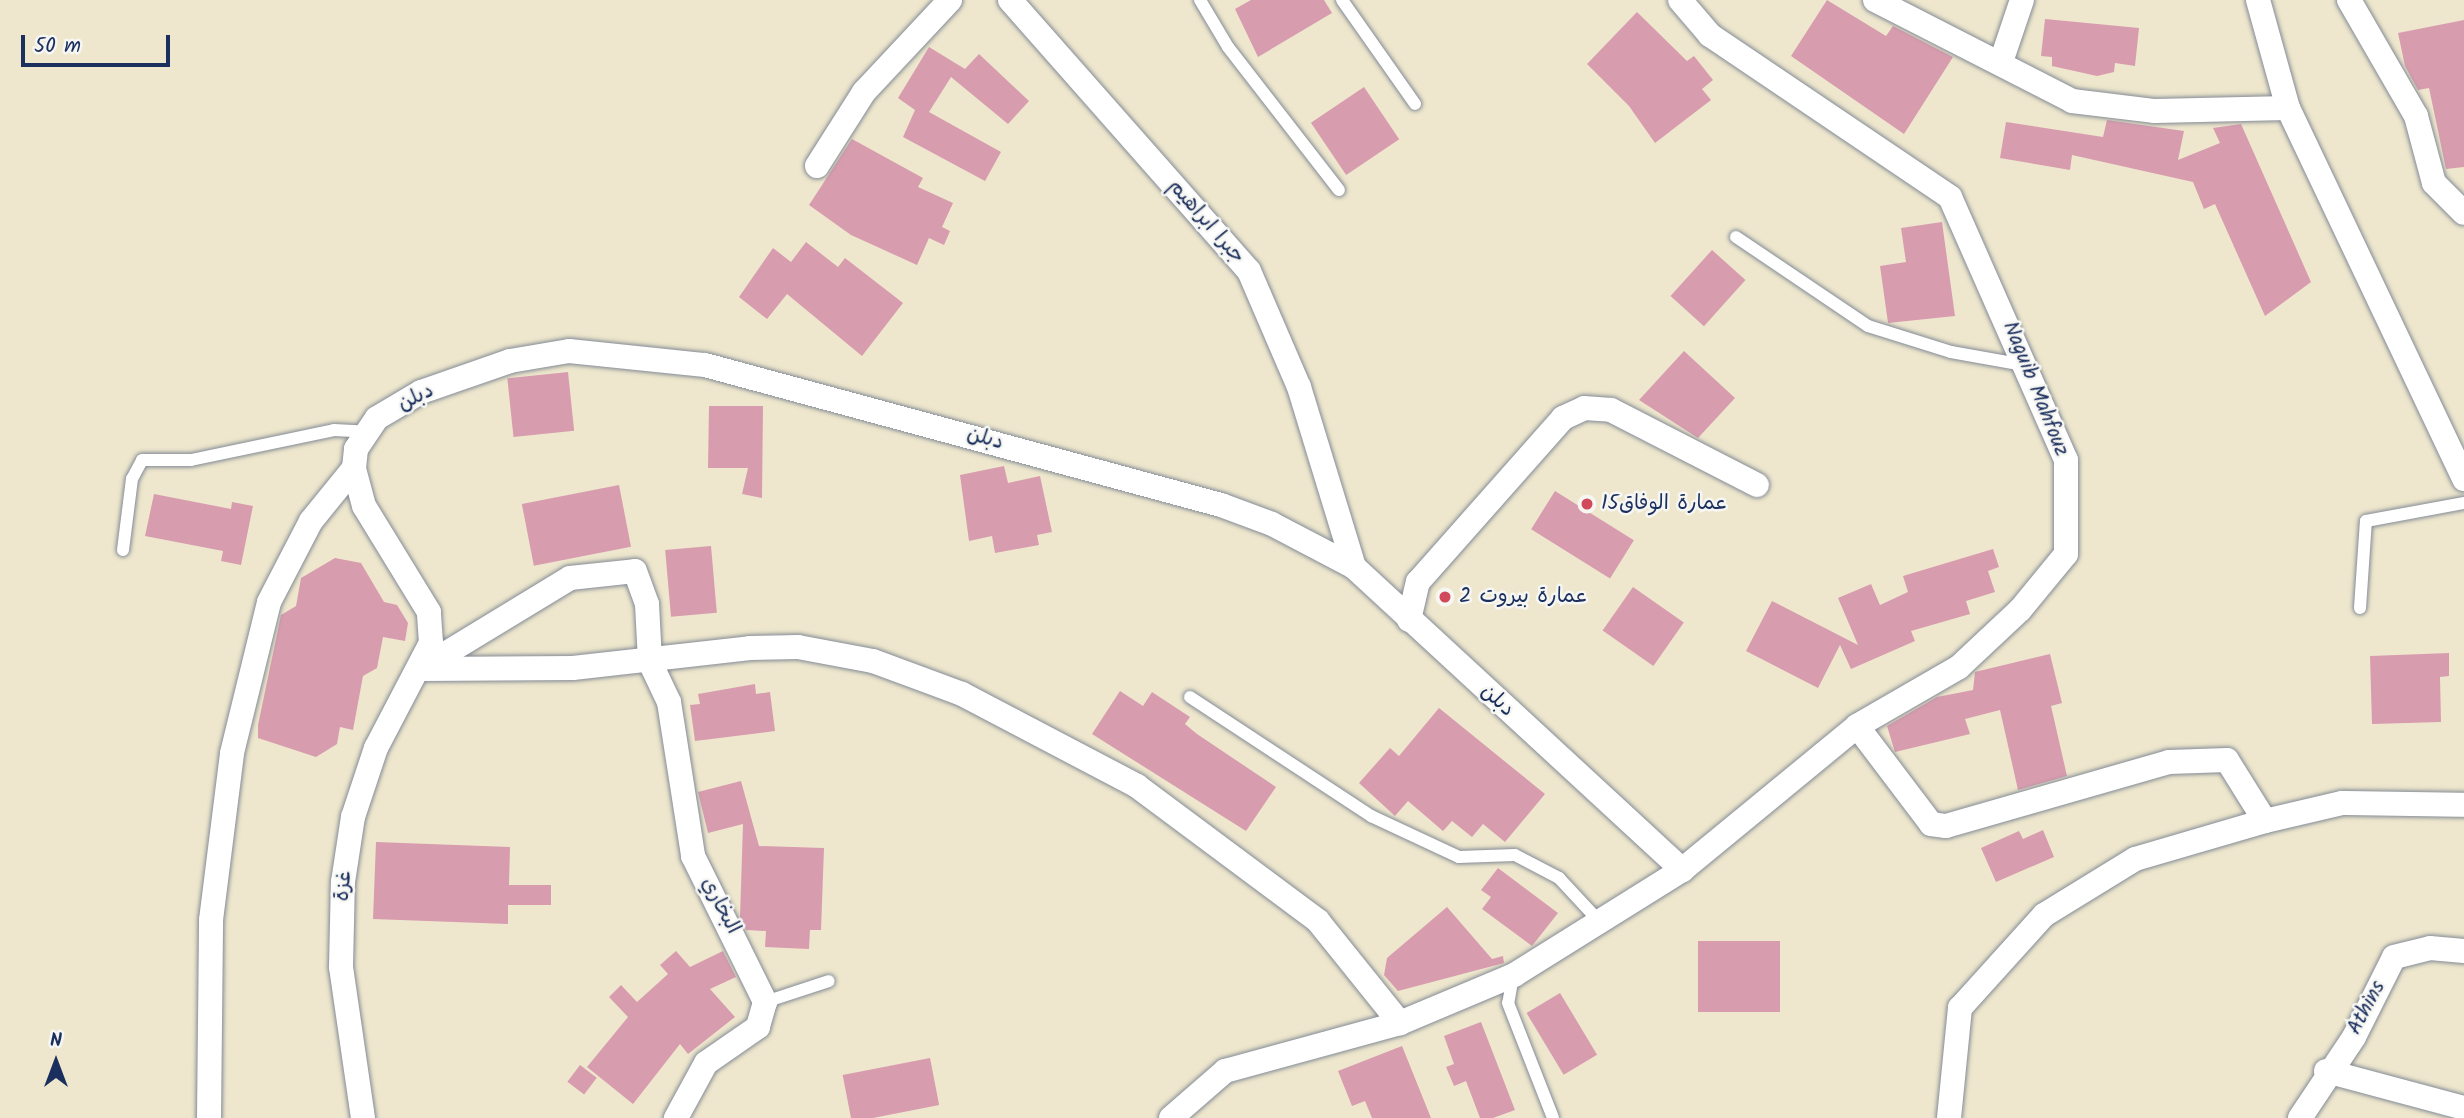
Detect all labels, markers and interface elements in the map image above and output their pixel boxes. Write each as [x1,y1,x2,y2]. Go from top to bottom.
scale bar [24,21,173,65]
text: 50 m [34,30,81,63]
street label: جبرا ابراهيم [1162,175,1250,269]
street label: Naguib Mahfouz [1997,318,2073,460]
street label: دبلن [394,379,438,417]
street label: دبلن [964,422,1006,456]
place label: عمارة الوفاق15 [1601,491,1728,517]
marker: عمارة الوفاق15 [1579,496,1595,512]
place label: عمارة بيروت 2 [1459,584,1588,610]
marker: عمارة بيروت 2 [1437,589,1453,605]
street label: دبلن [1475,679,1519,723]
street label: غزة [330,870,358,902]
street label: البخاري [695,873,745,939]
street label: Athins [2342,977,2392,1039]
text: N [50,1026,62,1056]
north arrow [21,1027,91,1097]

